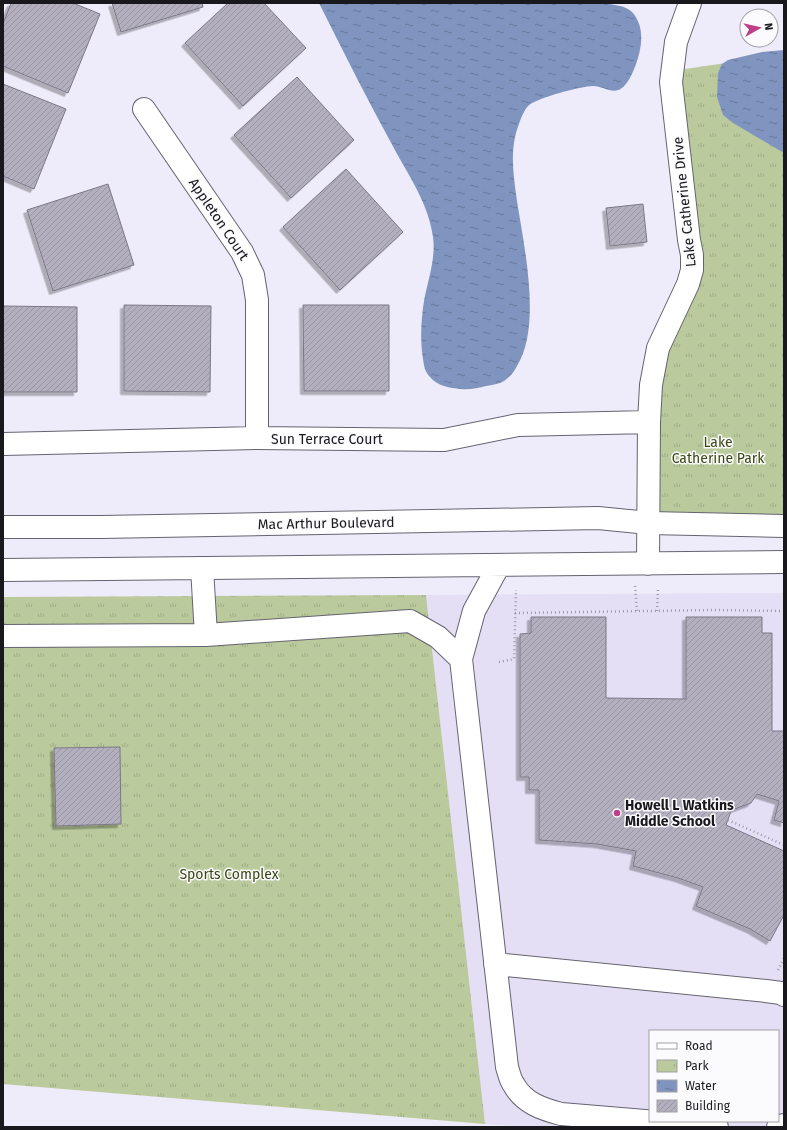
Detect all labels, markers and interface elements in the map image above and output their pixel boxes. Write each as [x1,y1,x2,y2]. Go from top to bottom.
north arrow [739,8,779,48]
text: N [761,22,775,31]
street label: Lake Catherine Drive [669,136,700,268]
street label: Appleton Court [185,175,253,264]
street label: Sun Terrace Court [271,431,384,448]
park label: Lake Catherine Park [672,434,765,467]
street label: Mac Arthur Boulevard [257,514,395,533]
place label: Howell L Watkins Middle School [625,797,734,830]
marker: Howell L Watkins Middle School [612,808,622,818]
park label: Sports Complex [179,866,279,883]
legend [649,1030,779,1122]
text: Road [685,1039,713,1053]
text: Park [685,1059,709,1073]
text: Water [685,1079,717,1093]
text: Building [685,1099,731,1113]

